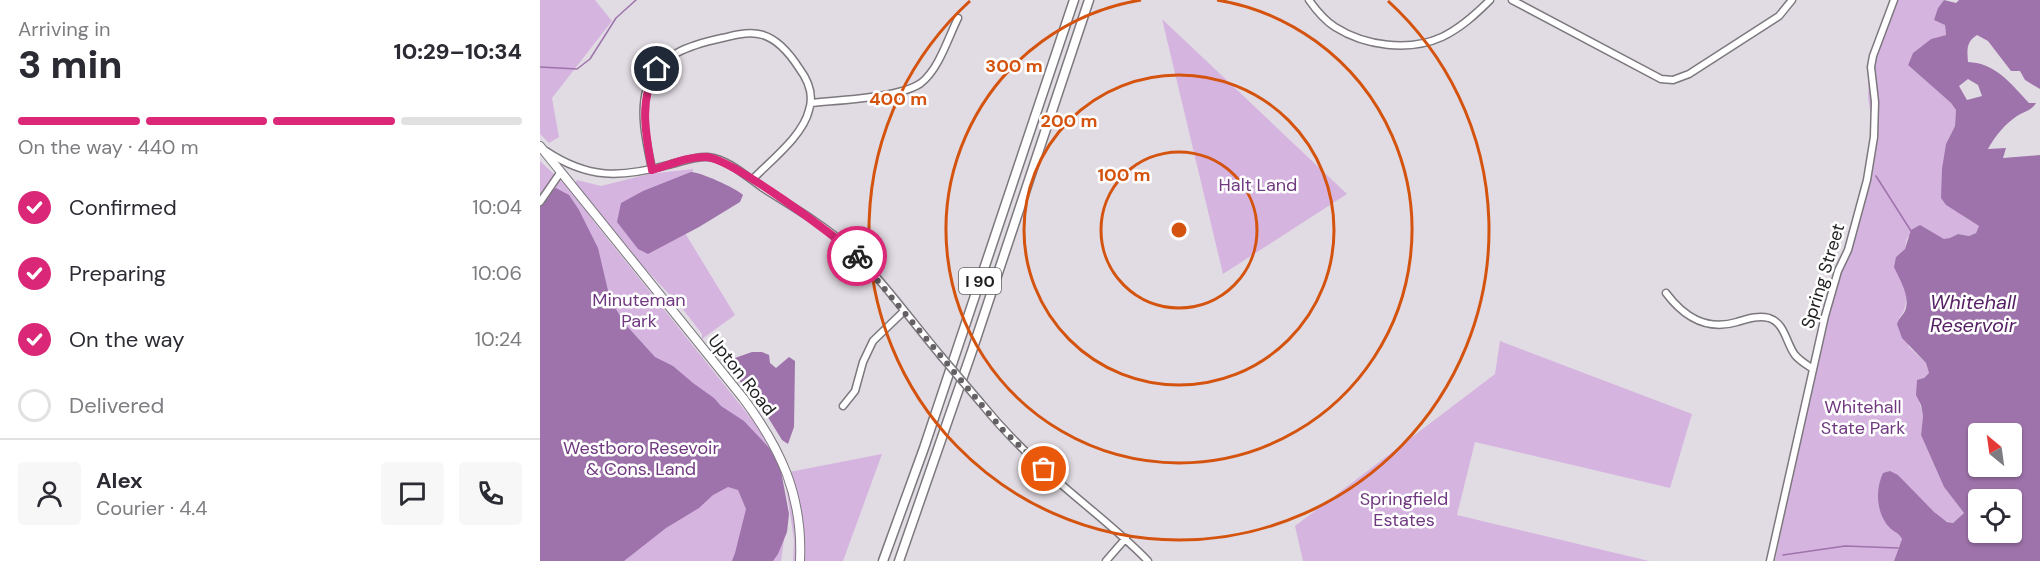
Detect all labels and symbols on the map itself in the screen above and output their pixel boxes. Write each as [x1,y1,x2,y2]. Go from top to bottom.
pin [631,43,682,94]
text: 300 m [985,54,1043,78]
text: 400 m [869,87,927,111]
text: 200 m [1041,109,1097,133]
text: 100 m [1097,163,1151,187]
park label: Halt Land [1219,173,1297,197]
centre of rings [1169,220,1189,240]
street label: Spring Street [1796,220,1850,332]
courier [827,226,887,286]
road number: I 90 [959,268,1001,294]
park label: Minuteman Park [592,288,686,333]
water label: Whitehall Reservoir [1930,289,2017,338]
street label: Upton Road [703,329,781,421]
park label: Whitehall State Park [1821,395,1905,440]
north arrow [1968,423,2022,477]
park label: Westboro Resevoir & Cons. Land [563,436,719,481]
pin [1018,443,1069,494]
park label: Springfield Estates [1360,487,1448,532]

